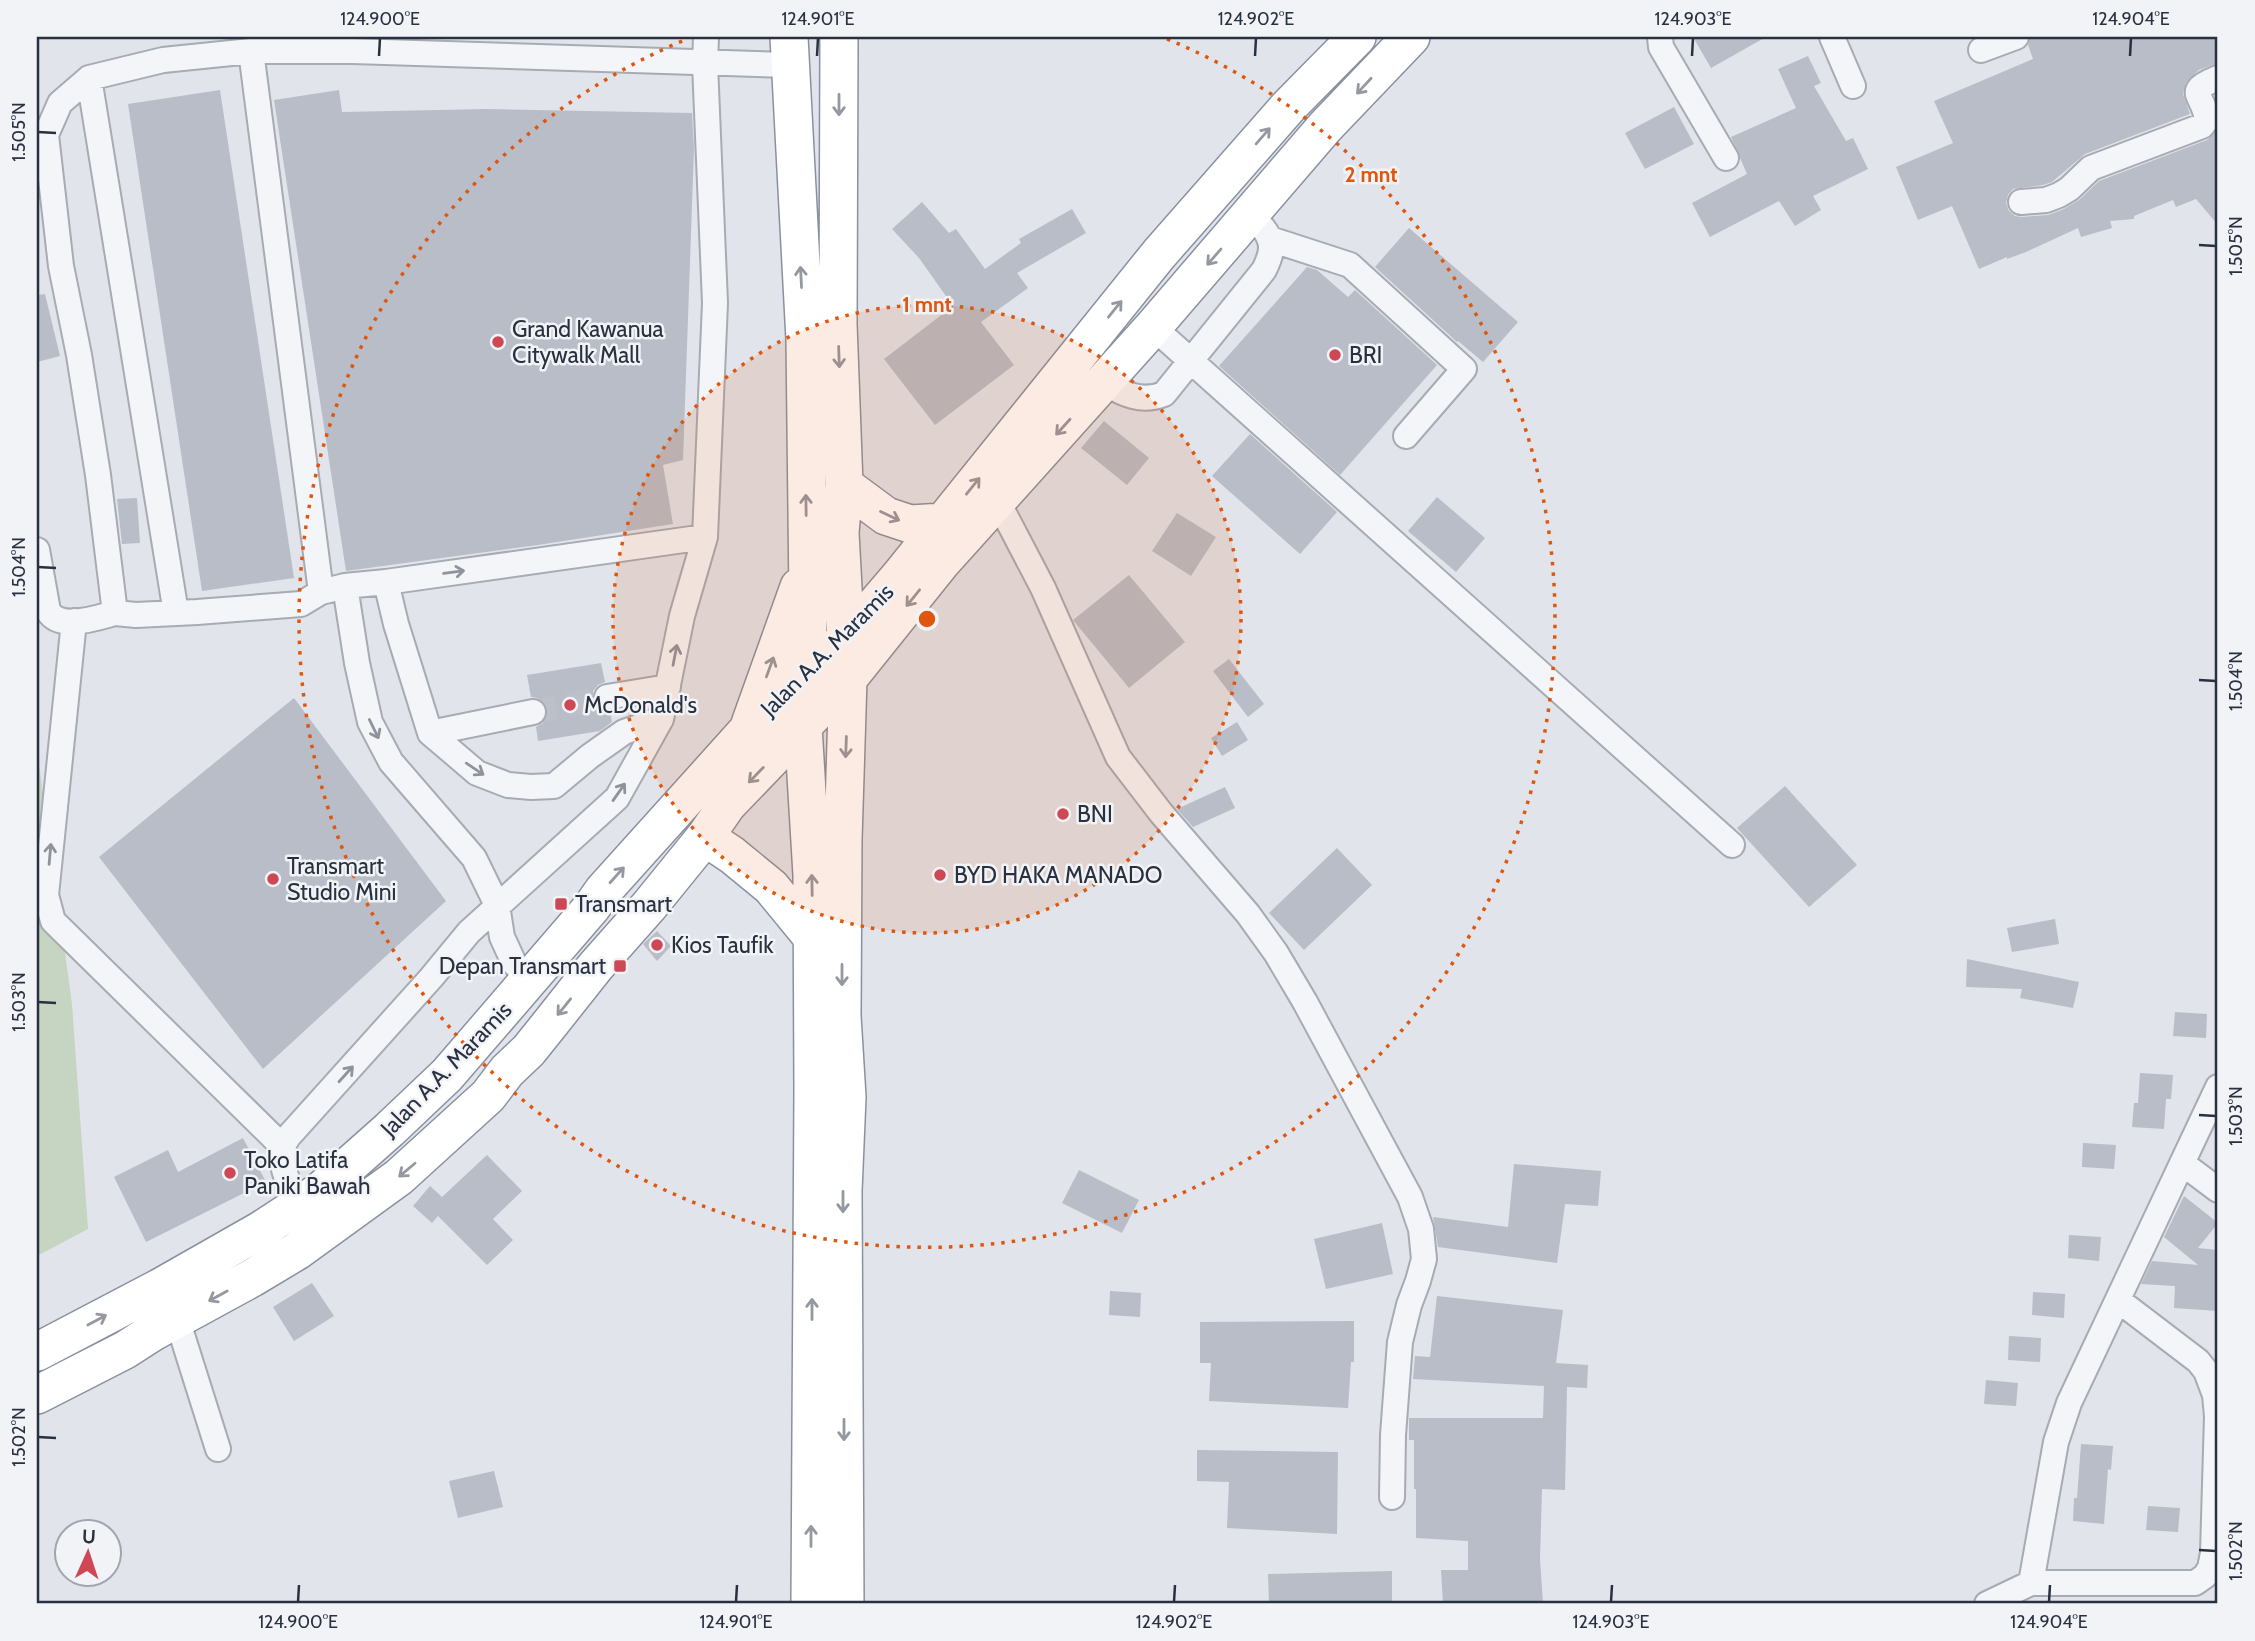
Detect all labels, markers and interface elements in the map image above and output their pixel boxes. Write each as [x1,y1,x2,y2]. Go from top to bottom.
text: 124.900°E [340,8,420,30]
text: 124.901°E [781,8,855,30]
text: 124.902°E [1218,8,1294,30]
text: 124.903°E [1655,8,1731,30]
text: 124.904°E [2092,8,2170,30]
one-way arrow [1356,77,1373,94]
one-way arrow [832,93,846,116]
text: 1.505°N [8,102,30,162]
one-way arrow [1255,127,1271,145]
text: 2 mnt [1345,162,1397,187]
text: 1.505°N [2225,216,2247,276]
one-way arrow [1206,248,1222,266]
one-way arrow [795,266,808,289]
text: 1 mnt [902,292,952,317]
one-way arrow [1108,300,1123,318]
place label: Grand Kawanua Citywalk Mall [512,315,664,369]
marker: Grand Kawanua Citywalk Mall [490,334,506,350]
place label: BRI [1349,341,1382,369]
one-way arrow [833,345,846,368]
marker: BRI [1327,347,1343,363]
one-way arrow [1055,418,1071,436]
one-way arrow [965,478,980,496]
one-way arrow [800,493,813,516]
one-way arrow [879,510,900,523]
text: 1.504°N [8,537,30,597]
one-way arrow [442,566,464,579]
street label: Jalan A.A. Maramis [754,578,899,723]
one-way arrow [905,589,921,607]
centre of rings [915,607,939,631]
one-way arrow [668,644,682,667]
text: 1.504°N [2225,651,2247,711]
one-way arrow [764,656,777,678]
place label: McDonald's [584,691,697,719]
marker: McDonald's [562,697,578,713]
one-way arrow [368,718,381,739]
one-way arrow [839,736,853,759]
one-way arrow [465,762,484,777]
one-way arrow [747,766,764,783]
one-way arrow [612,783,626,802]
place label: BNI [1077,800,1113,828]
marker: BNI [1055,806,1071,822]
one-way arrow [44,843,57,865]
place label: Transmart Studio Mini [287,852,396,906]
place label: BYD HAKA MANADO [954,861,1162,889]
one-way arrow [609,867,626,884]
marker: BYD HAKA MANADO [932,867,948,883]
marker: Transmart Studio Mini [265,871,281,887]
one-way arrow [805,874,819,897]
place label: Transmart [575,890,672,918]
marker: Transmart [553,896,569,912]
place label: Kios Taufik [671,931,774,959]
marker: Kios Taufik [649,937,665,953]
place label: Depan Transmart [439,952,606,980]
marker: Depan Transmart [612,958,628,974]
one-way arrow [835,963,849,986]
text: 1.503°N [8,972,30,1032]
street label: Jalan A.A. Maramis [374,996,517,1143]
one-way arrow [557,997,572,1015]
one-way arrow [338,1065,354,1083]
text: 1.503°N [2225,1086,2247,1146]
place label: Toko Latifa Paniki Bawah [244,1146,371,1200]
one-way arrow [399,1162,417,1178]
marker: Toko Latifa Paniki Bawah [222,1165,238,1181]
one-way arrow [836,1190,850,1213]
one-way arrow [208,1290,229,1303]
one-way arrow [805,1297,819,1320]
one-way arrow [86,1313,107,1326]
text: 1.502°N [8,1407,30,1467]
one-way arrow [837,1418,851,1441]
north arrow [52,1518,122,1588]
text: 1.502°N [2225,1521,2247,1581]
text: U [81,1525,96,1548]
one-way arrow [804,1525,818,1548]
text: 124.900°E [258,1611,338,1633]
text: 124.901°E [699,1611,773,1633]
text: 124.902°E [1136,1611,1212,1633]
text: 124.903°E [1573,1611,1649,1633]
text: 124.904°E [2010,1611,2088,1633]

